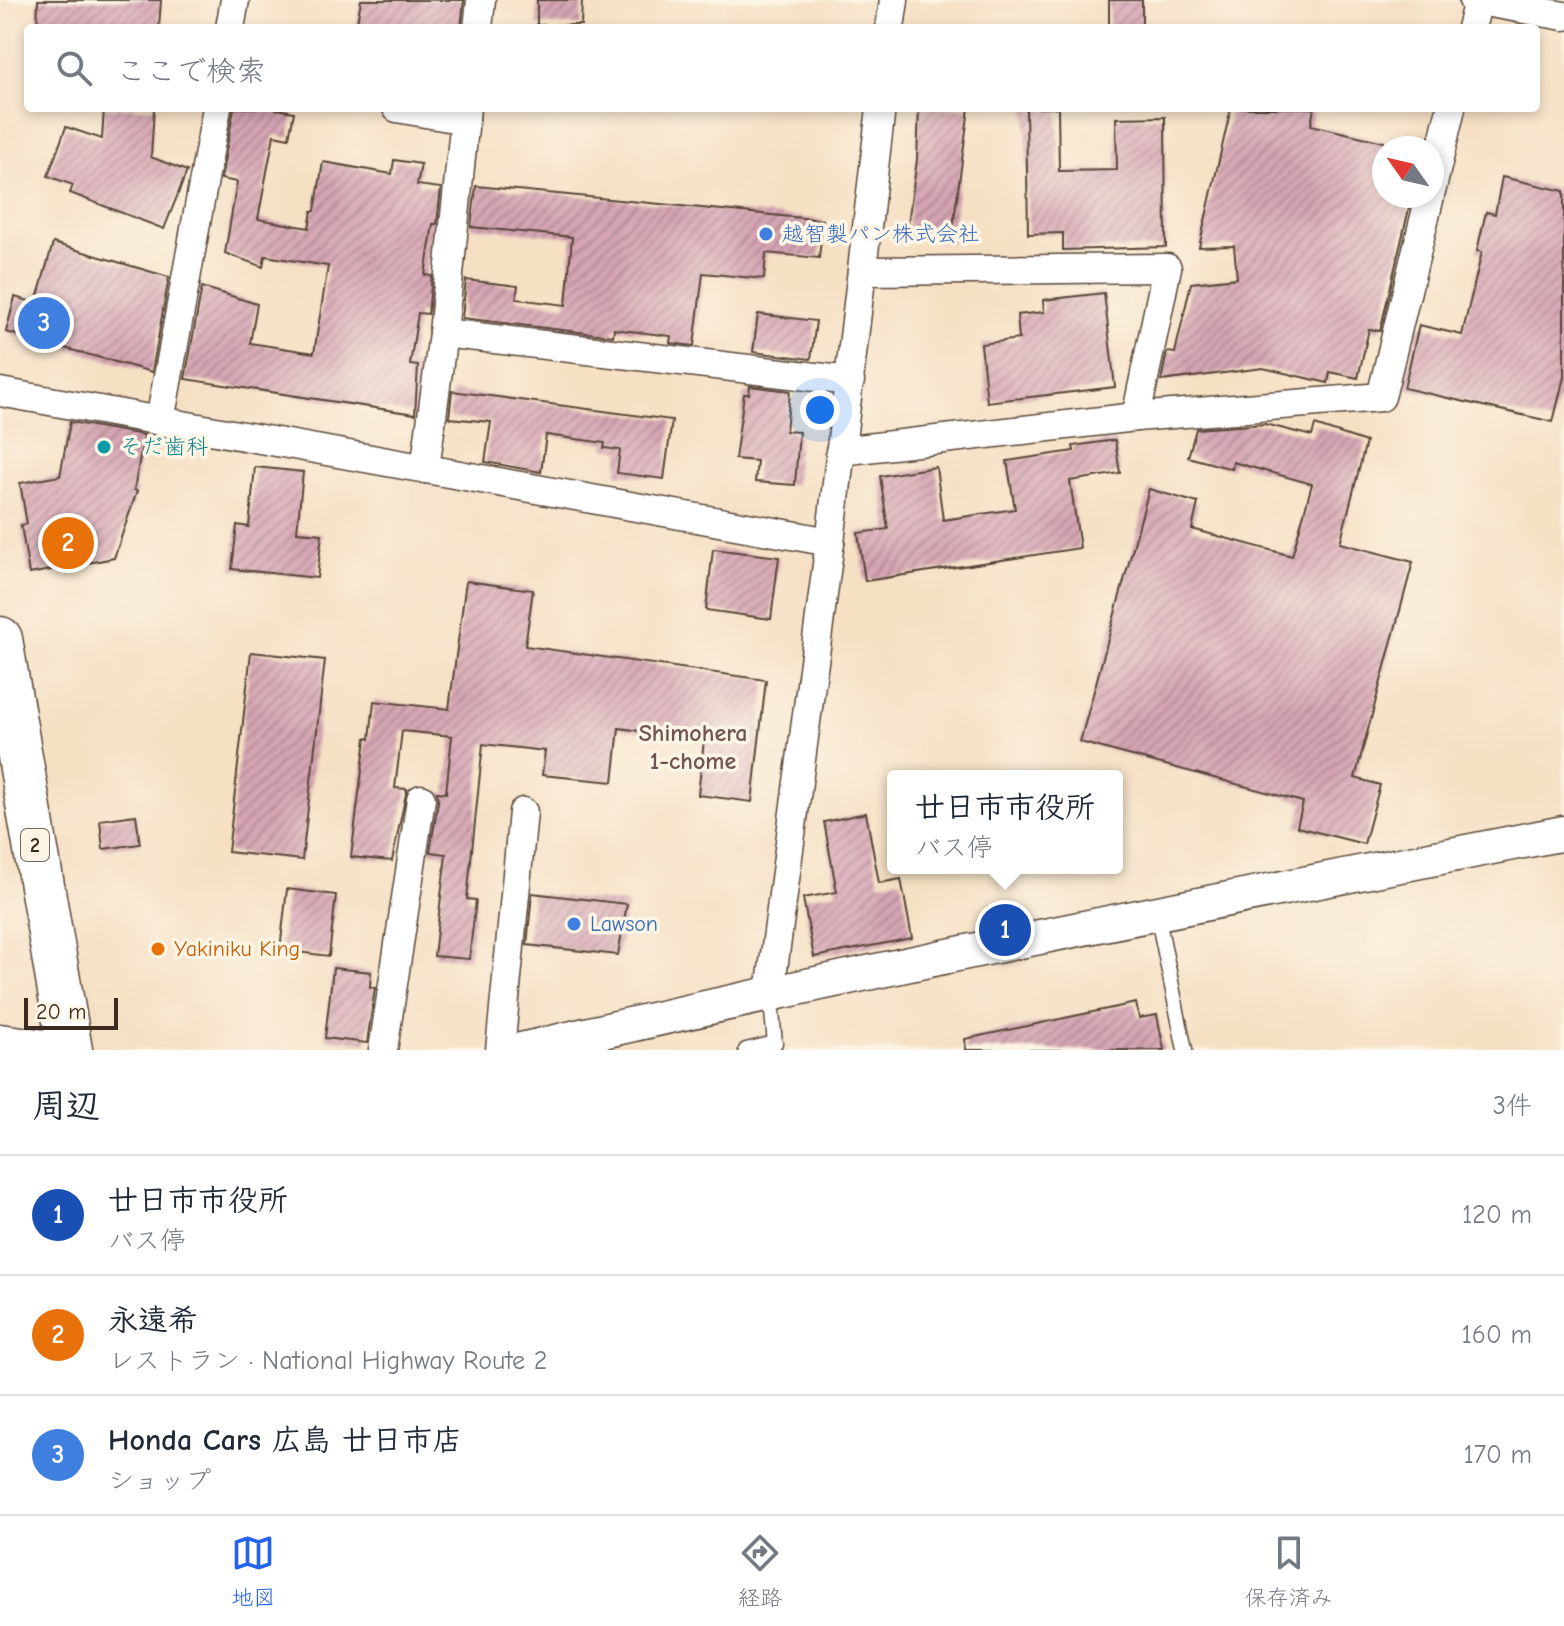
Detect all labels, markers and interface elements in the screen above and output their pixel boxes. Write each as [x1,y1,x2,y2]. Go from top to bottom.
search box [24,24,1540,112]
icon: search [52,46,96,90]
text: ここで検索 [116,54,266,89]
north arrow [1372,136,1444,208]
place label: 越智製パン株式会社 [782,221,980,247]
marker: 越智製パン株式会社 [757,225,775,243]
pin: 3 [18,293,70,353]
your location [800,390,840,430]
place label: そだ歯科 [120,434,208,460]
marker: そだ歯科 [95,438,113,456]
pin: 2 [42,513,94,573]
district label: Shimohera 1-chome [639,719,747,775]
popup [887,770,1123,874]
text: 廿日市市役所 [915,790,1095,825]
road number: 2 [21,829,49,861]
text: バス停 [915,833,993,863]
pin: 1 [979,900,1031,960]
place label: Lawson [590,911,658,937]
marker: Lawson [565,915,583,933]
place label: Yakiniku King [174,936,300,962]
marker: Yakiniku King [149,940,167,958]
scale bar [24,994,118,1030]
text: 20 m [36,999,86,1025]
text: 周辺 [32,1086,100,1126]
text: 3件 [1493,1091,1532,1121]
text: 廿日市市役所 [108,1183,288,1218]
text: 1 [53,1200,63,1230]
text: 120 m [1462,1200,1532,1230]
text: バス停 [108,1226,186,1256]
text: 永遠希 [108,1303,198,1338]
text: 2 [52,1320,64,1350]
text: 160 m [1462,1320,1532,1350]
text: レストラン · National Highway Route 2 [108,1346,547,1376]
text: Honda Cars 広島 廿日市店 [108,1423,462,1458]
text: 3 [52,1440,64,1470]
text: 170 m [1463,1440,1532,1470]
text: ショップ [108,1466,211,1496]
tab: 地図 [231,1531,275,1611]
tab: 経路 [738,1531,782,1611]
tab: 保存済み [1245,1531,1333,1611]

